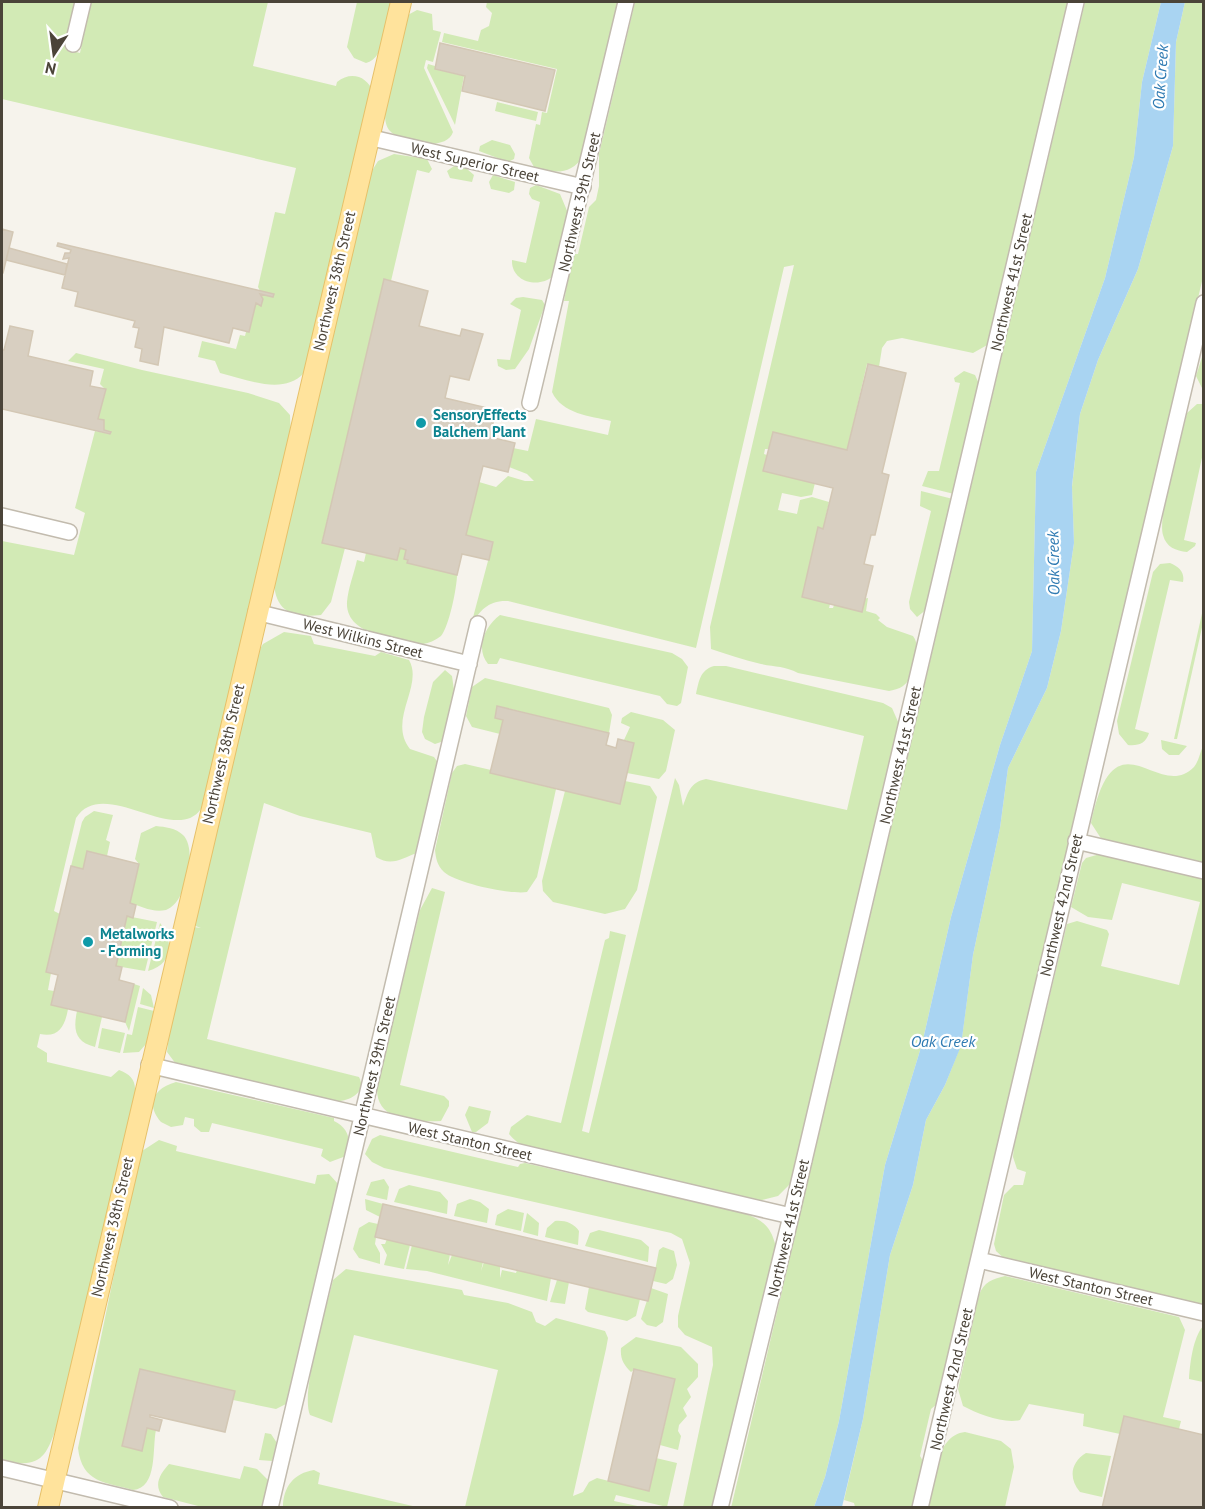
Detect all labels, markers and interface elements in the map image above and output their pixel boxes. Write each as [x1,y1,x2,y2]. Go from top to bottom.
north arrow [24,24,84,84]
water label: Oak Creek [1148,43,1172,110]
text: N [43,58,58,80]
street label: Northwest 39th Street [554,130,604,274]
street label: West Superior Street [409,138,541,186]
street label: Northwest 38th Street [309,209,359,353]
street label: Northwest 41st Street [986,211,1036,353]
place label: SensoryEffects Balchem Plant [433,405,527,441]
marker: SensoryEffects Balchem Plant [414,416,428,430]
water label: Oak Creek [1042,530,1064,596]
street label: West Wilkins Street [301,614,425,662]
street label: Northwest 38th Street [198,682,248,826]
street label: Northwest 41st Street [875,684,925,826]
street label: Northwest 42nd Street [1035,832,1087,978]
place label: Metalworks - Forming [100,924,174,960]
marker: Metalworks - Forming [81,935,95,949]
street label: Northwest 39th Street [349,994,399,1138]
water label: Oak Creek [911,1031,976,1051]
street label: West Stanton Street [406,1117,534,1165]
street label: Northwest 38th Street [87,1155,137,1299]
street label: Northwest 41st Street [763,1157,813,1299]
street label: West Stanton Street [1027,1262,1155,1310]
street label: Northwest 42nd Street [925,1306,977,1452]

